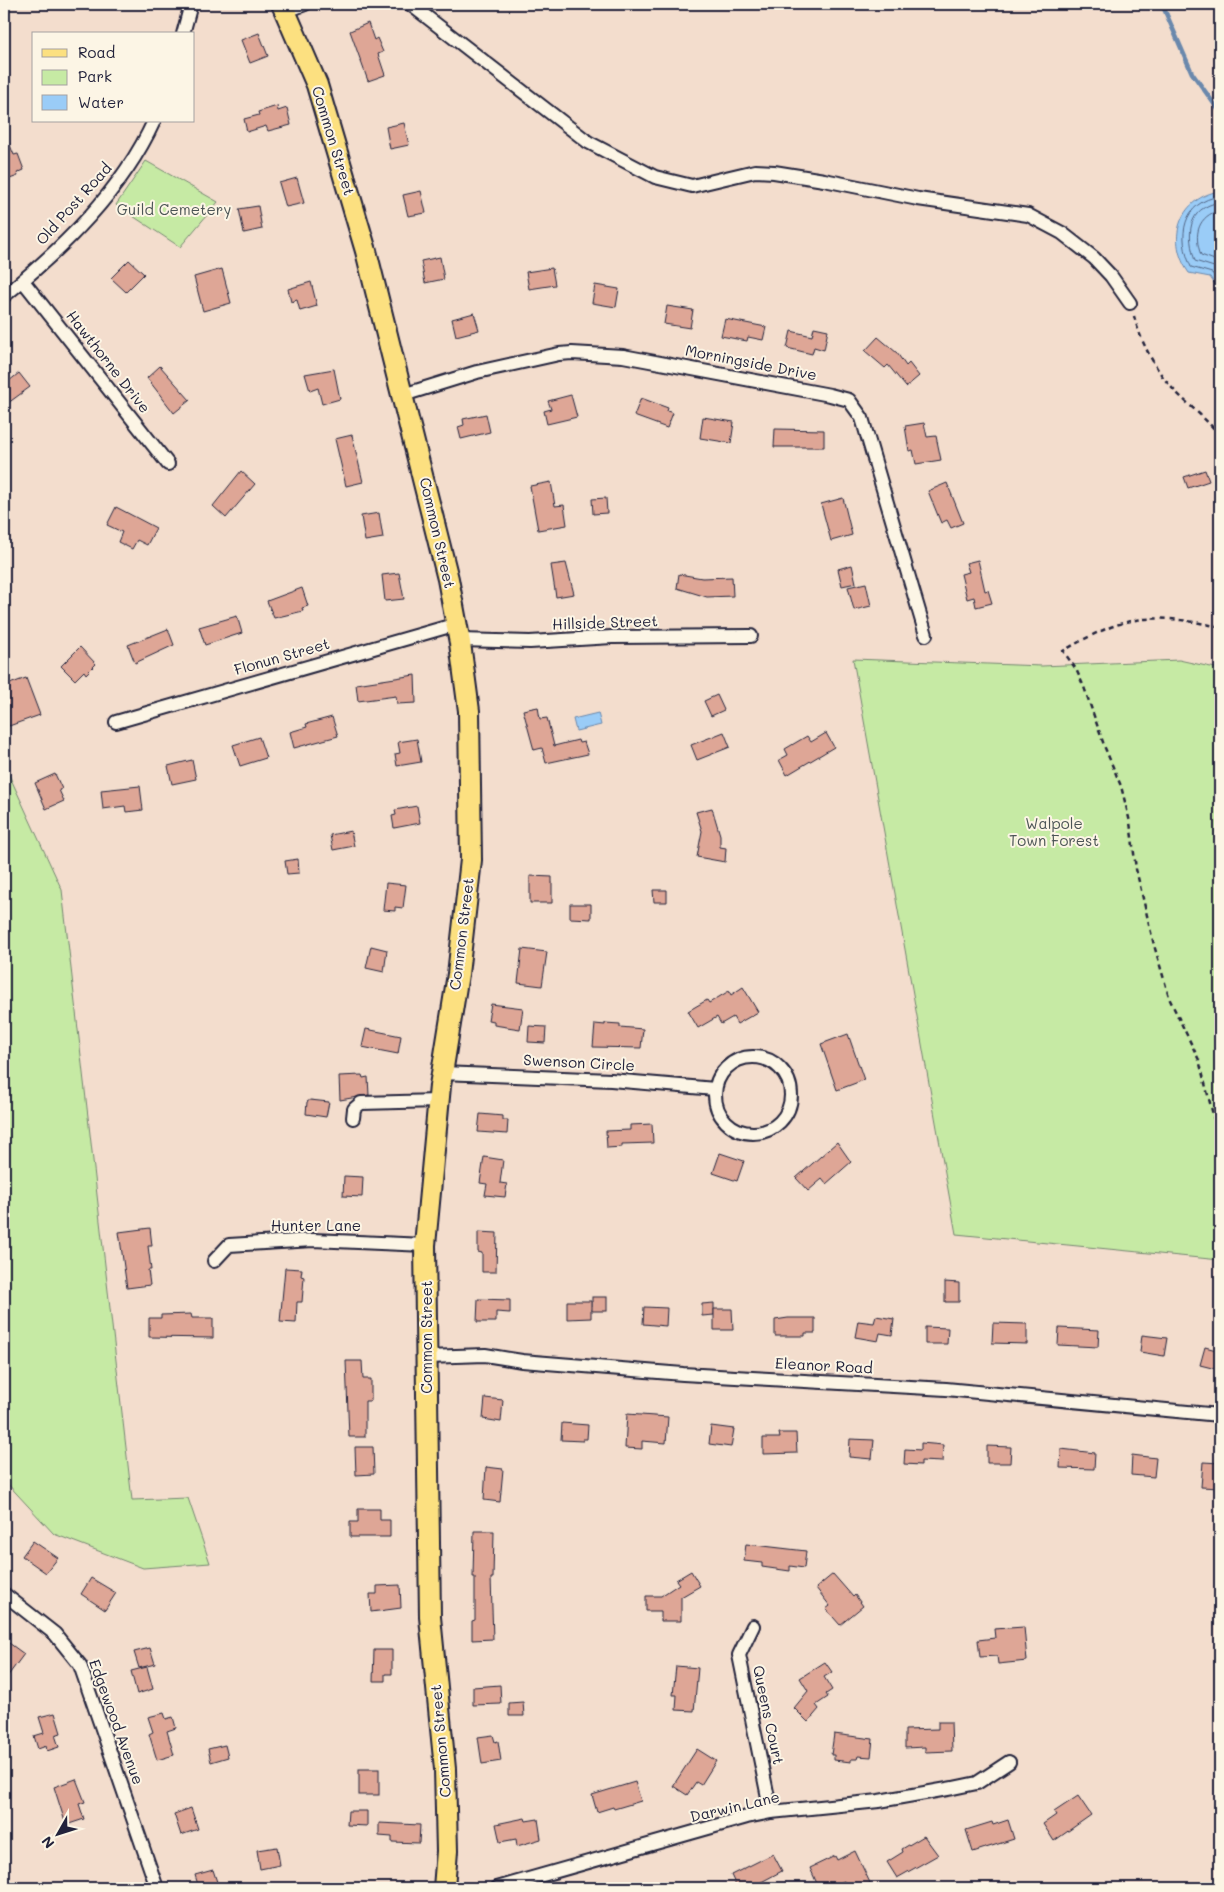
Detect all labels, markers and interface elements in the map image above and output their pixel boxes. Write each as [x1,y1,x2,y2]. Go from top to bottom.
legend [32,32,195,122]
text: Road [78,42,115,62]
text: Park [78,66,112,86]
street label: Common Street [308,84,360,198]
text: Water [78,92,124,112]
street label: Old Post Road [31,158,116,249]
park label: Guild Cemetery [117,199,231,219]
street label: Hawthorne Drive [62,306,155,417]
street label: Morningside Drive [684,339,819,385]
street label: Common Street [415,475,460,590]
street label: Hillside Street [552,610,658,634]
street label: Flonun Street [232,633,332,679]
park label: Walpole Town Forest [1009,813,1099,850]
street label: Common Street [444,876,478,991]
street label: Swenson Circle [523,1049,635,1075]
street label: Hunter Lane [271,1215,361,1235]
street label: Common Street [416,1280,436,1394]
street label: Eleanor Road [775,1352,873,1378]
street label: Edgewood Avenue [85,1656,149,1787]
street label: Queens Court [749,1663,789,1766]
street label: Common Street [425,1684,455,1798]
street label: Darwin Lane [688,1786,782,1826]
north arrow [32,1810,82,1860]
text: N [37,1832,58,1853]

